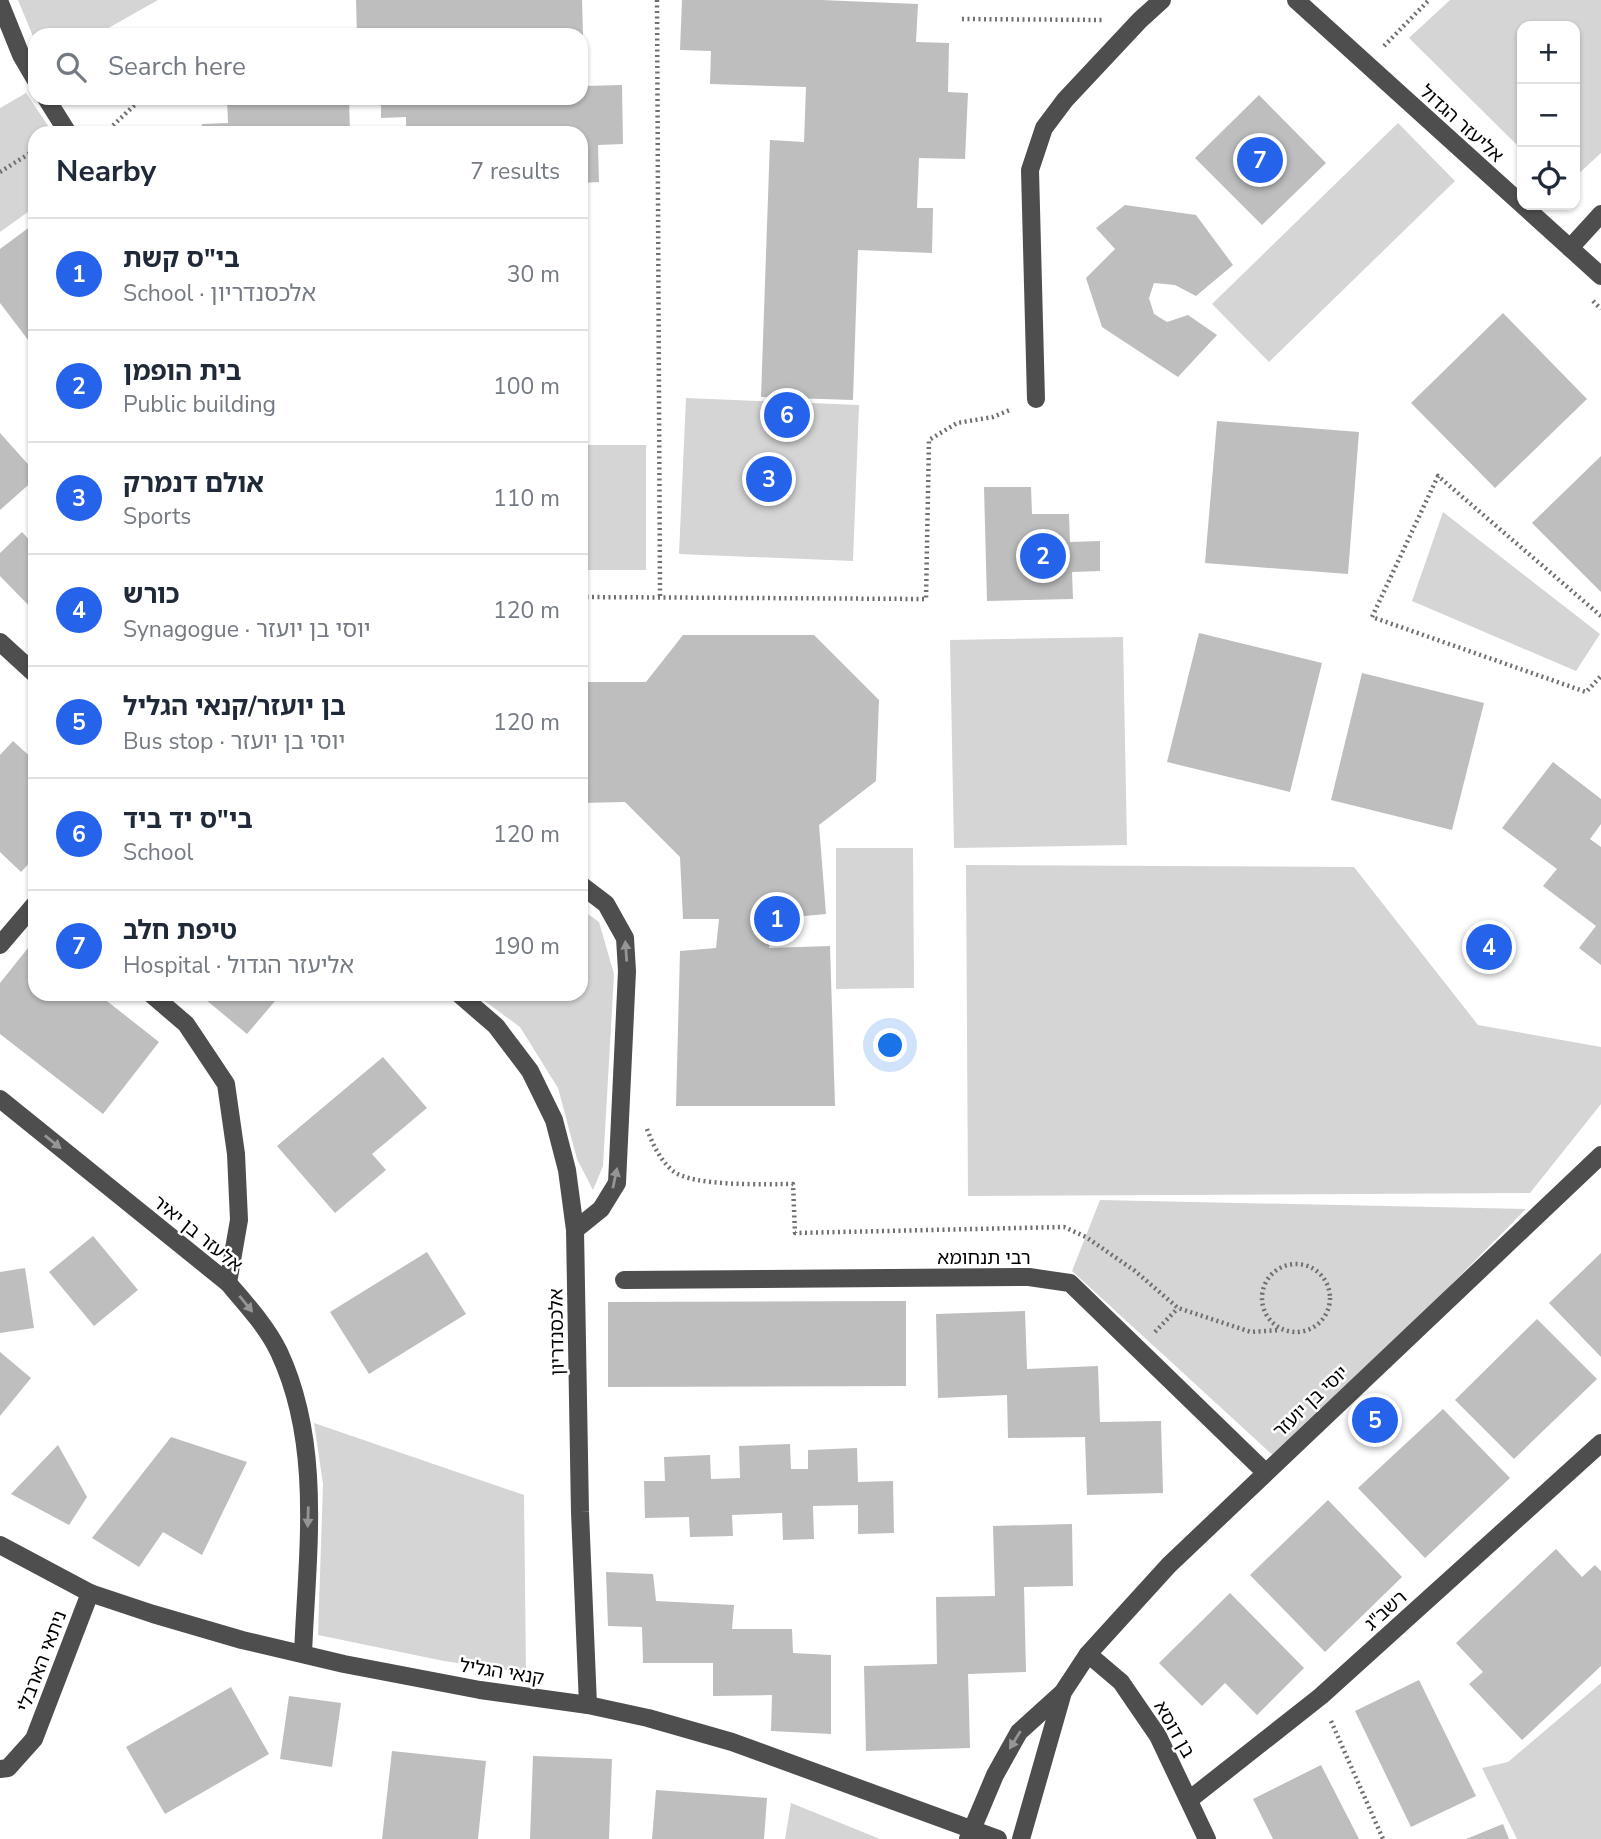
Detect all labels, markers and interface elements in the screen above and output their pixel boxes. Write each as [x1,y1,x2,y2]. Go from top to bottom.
map controls [1517,21,1580,210]
button: + [1517,21,1580,84]
search box [28,28,588,105]
icon: search [52,48,90,86]
text: Search here [108,49,246,84]
street label: אליעזר הגדול [1414,79,1509,168]
button: − [1517,84,1580,147]
pin: 7 [1237,134,1283,186]
button: locate [1517,147,1580,210]
text: Nearby [56,151,156,192]
text: 7 results [470,156,560,187]
text: בי"ס קשת [123,241,240,276]
text: 1 [72,259,86,290]
text: 30 m [507,259,560,290]
text: School · אלכסנדריון [123,278,316,309]
text: בית הופמן [123,354,242,389]
text: 2 [72,371,86,402]
text: 100 m [493,371,560,402]
text: Public building [123,389,276,420]
pin: 6 [764,389,810,441]
pin: 3 [746,453,792,505]
text: אולם דנמרק [123,466,264,501]
text: 3 [72,483,86,514]
text: 110 m [493,483,560,514]
text: Sports [123,501,191,532]
pin: 2 [1020,530,1066,582]
text: כורש [123,577,180,612]
text: 4 [72,595,86,626]
text: 120 m [493,595,560,626]
text: Synagogue · יוסי בן יועזר [123,614,371,645]
text: בן יועזר/קנאי הגליל [123,689,346,724]
text: 5 [72,707,86,738]
text: 120 m [493,707,560,738]
text: Bus stop · יוסי בן יועזר [123,726,345,757]
text: בי"ס יד ביד [123,802,253,837]
text: 6 [72,819,86,850]
text: 120 m [493,819,560,850]
text: School [123,837,193,868]
pin: 1 [754,893,800,945]
text: טיפת חלב [123,913,237,948]
pin: 4 [1466,921,1512,973]
text: 7 [72,931,86,962]
text: 190 m [493,931,560,962]
one-way arrow [620,940,631,962]
text: Hospital · אליעזר הגדול [123,950,354,981]
your location [873,1028,907,1062]
one-way arrow [44,1135,62,1150]
one-way arrow [610,1167,621,1189]
street label: אלעזר בן יאיר [147,1190,248,1278]
street label: רבי תנחומא [937,1245,1031,1271]
street label: אלכסנדריון [543,1288,571,1376]
one-way arrow [238,1294,253,1312]
street label: יוסי בן יועזר [1267,1360,1354,1444]
pin: 5 [1352,1394,1398,1446]
one-way arrow [303,1506,314,1528]
street label: רשב"ג [1359,1585,1412,1637]
street label: ניתאי הארבלי [11,1607,73,1716]
street label: קנאי הגליל [458,1652,546,1692]
street label: בן דוסא [1147,1696,1201,1763]
one-way arrow [1009,1731,1021,1750]

